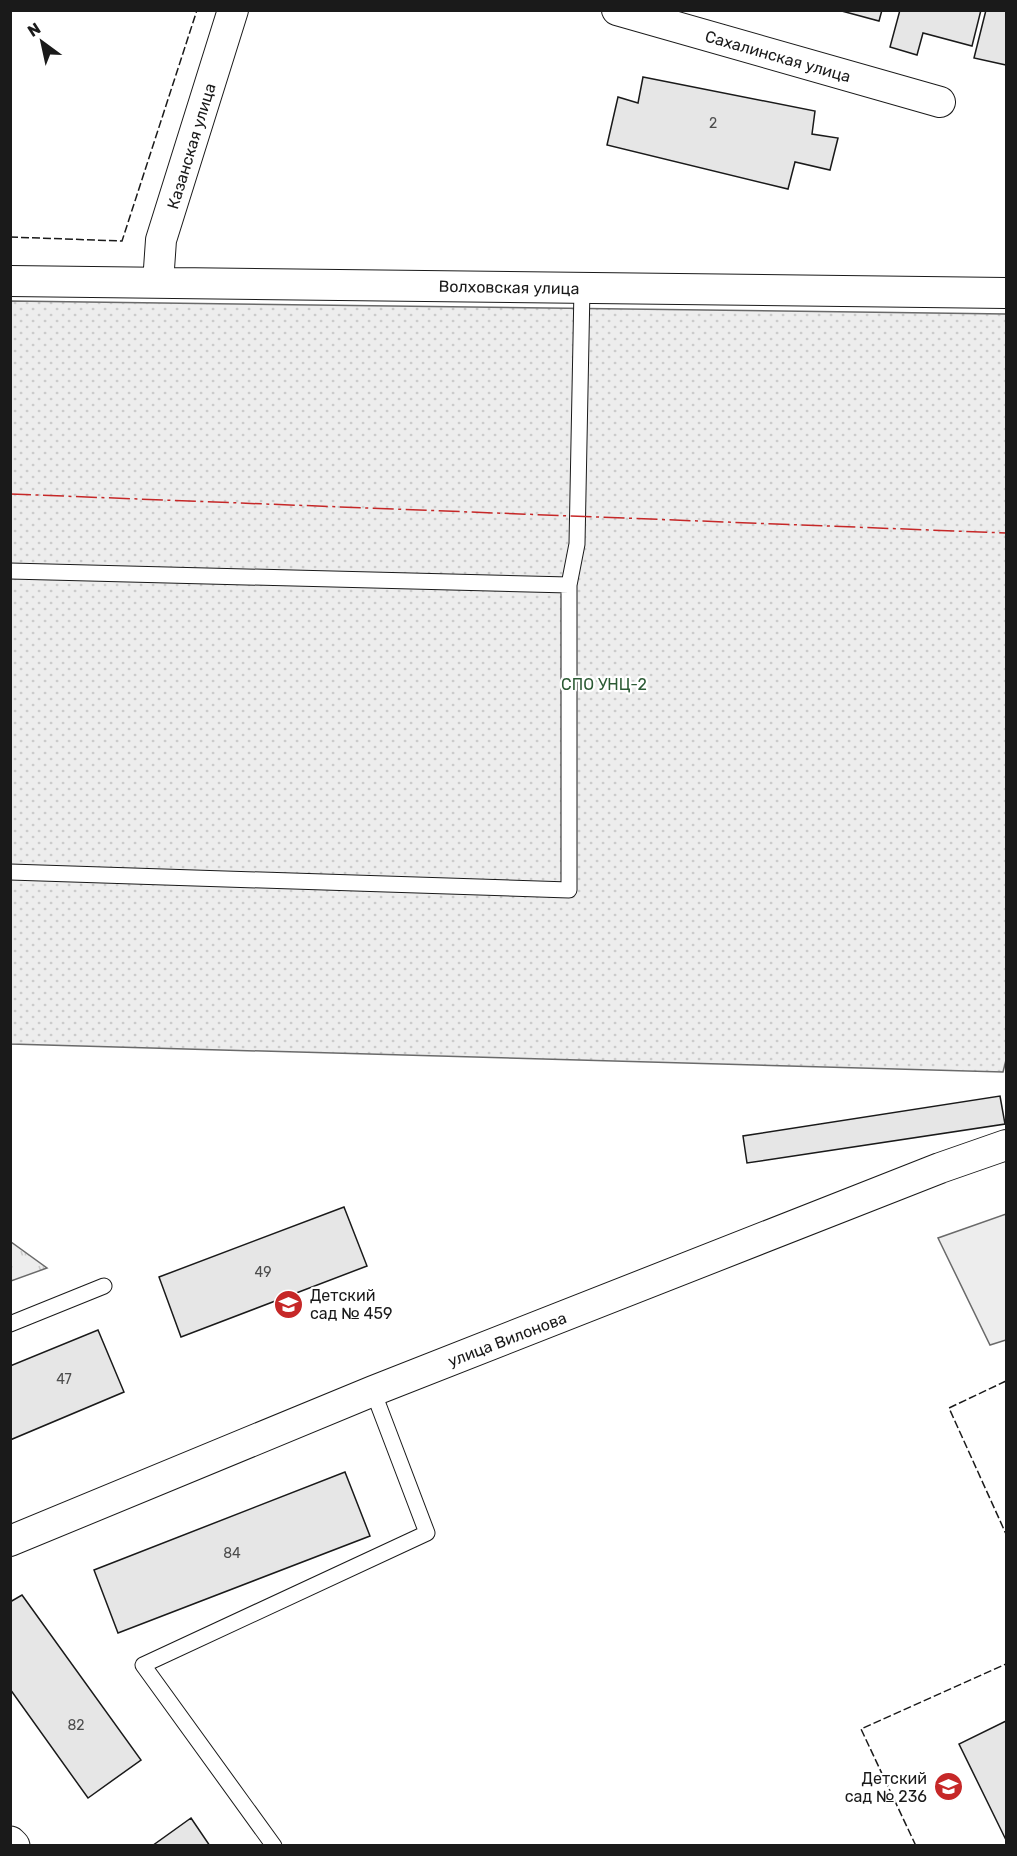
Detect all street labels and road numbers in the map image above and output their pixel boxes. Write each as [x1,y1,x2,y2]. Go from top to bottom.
street label: Сахалинская улица [703,27,853,86]
street label: Казанская улица [163,81,220,211]
street label: Волховская улица [438,277,579,298]
street label: улица Вилонова [445,1308,569,1371]

